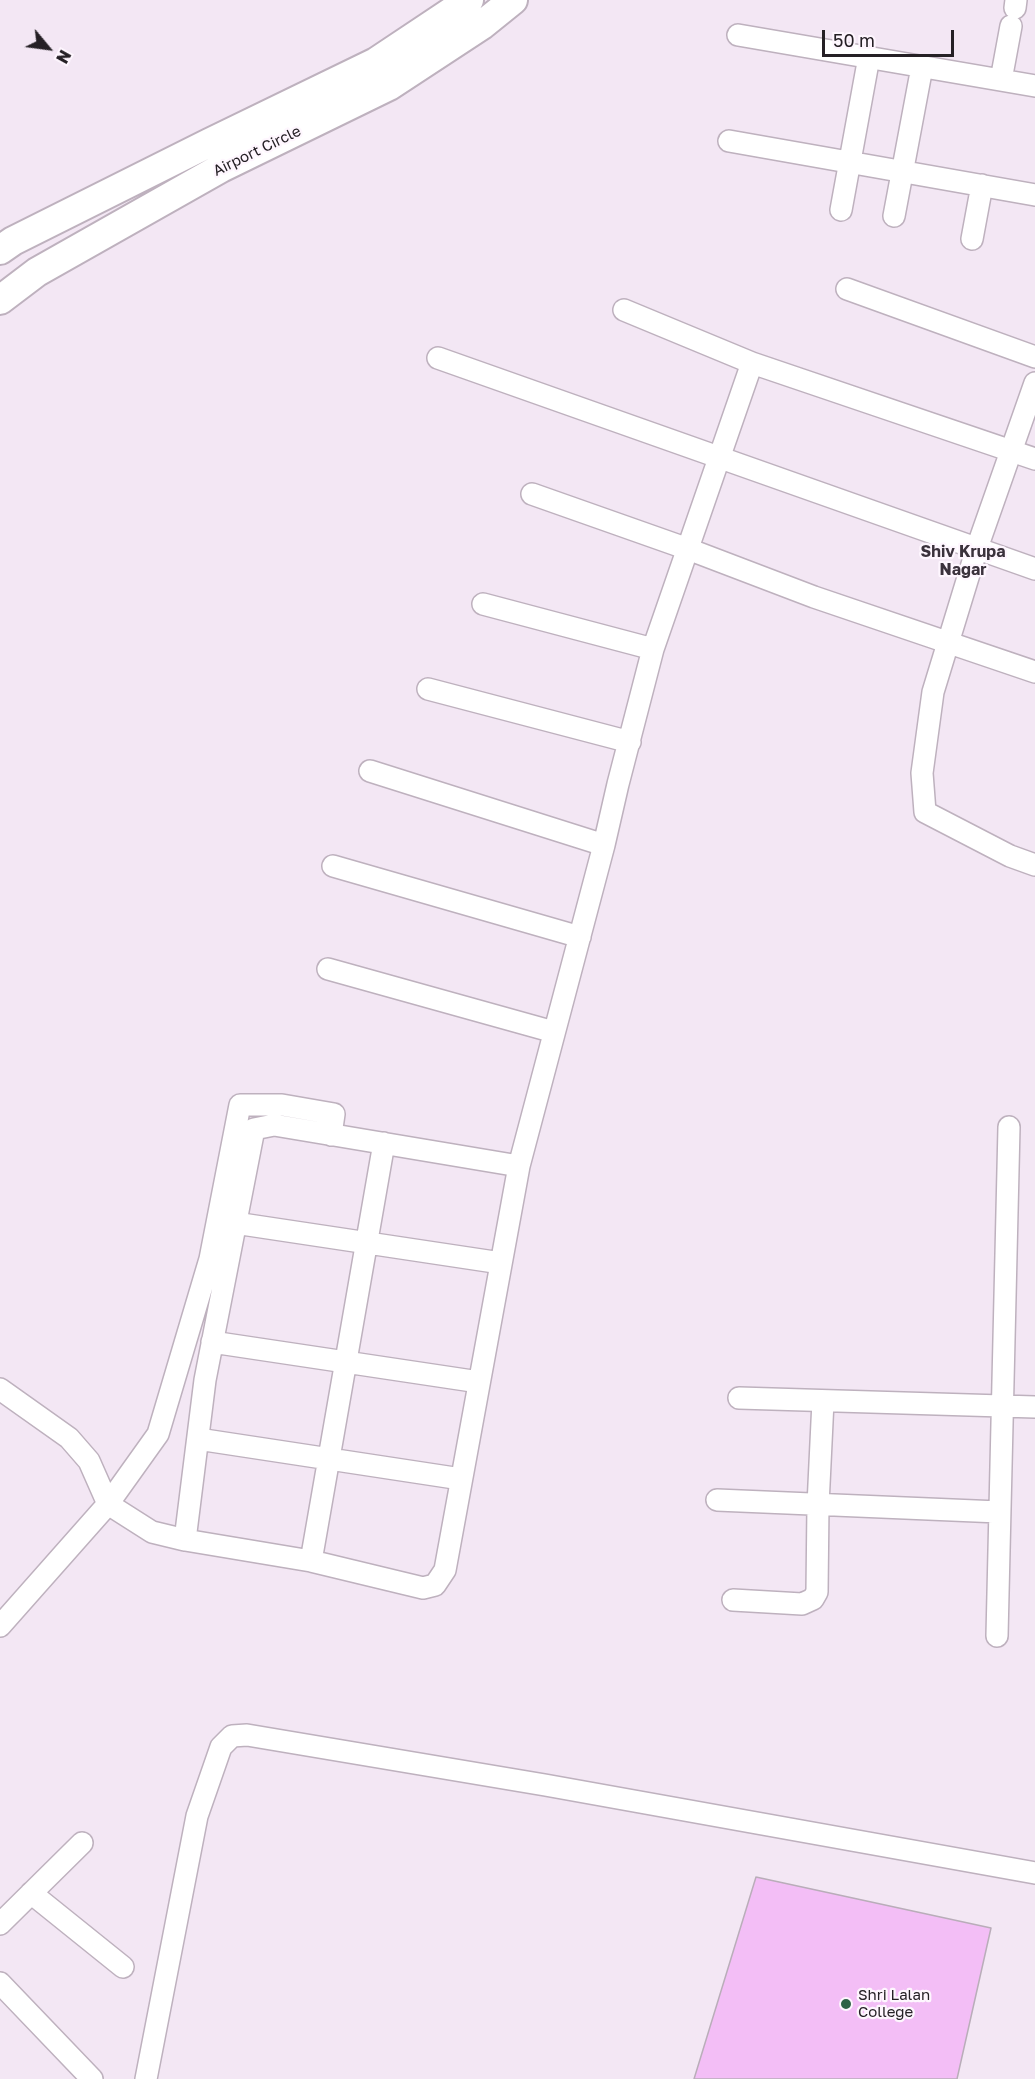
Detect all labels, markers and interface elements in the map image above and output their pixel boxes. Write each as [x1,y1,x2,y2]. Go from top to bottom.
north arrow [18,18,78,78]
scale bar [825,18,957,56]
text: 50 m [833,29,875,51]
text: N [52,47,75,67]
street label: Airport Circle [210,122,304,180]
district label: Shiv Krupa Nagar [921,542,1005,580]
place label: Shri Lalan College [858,1986,930,2021]
marker: Shri Lalan College [839,1997,853,2011]

